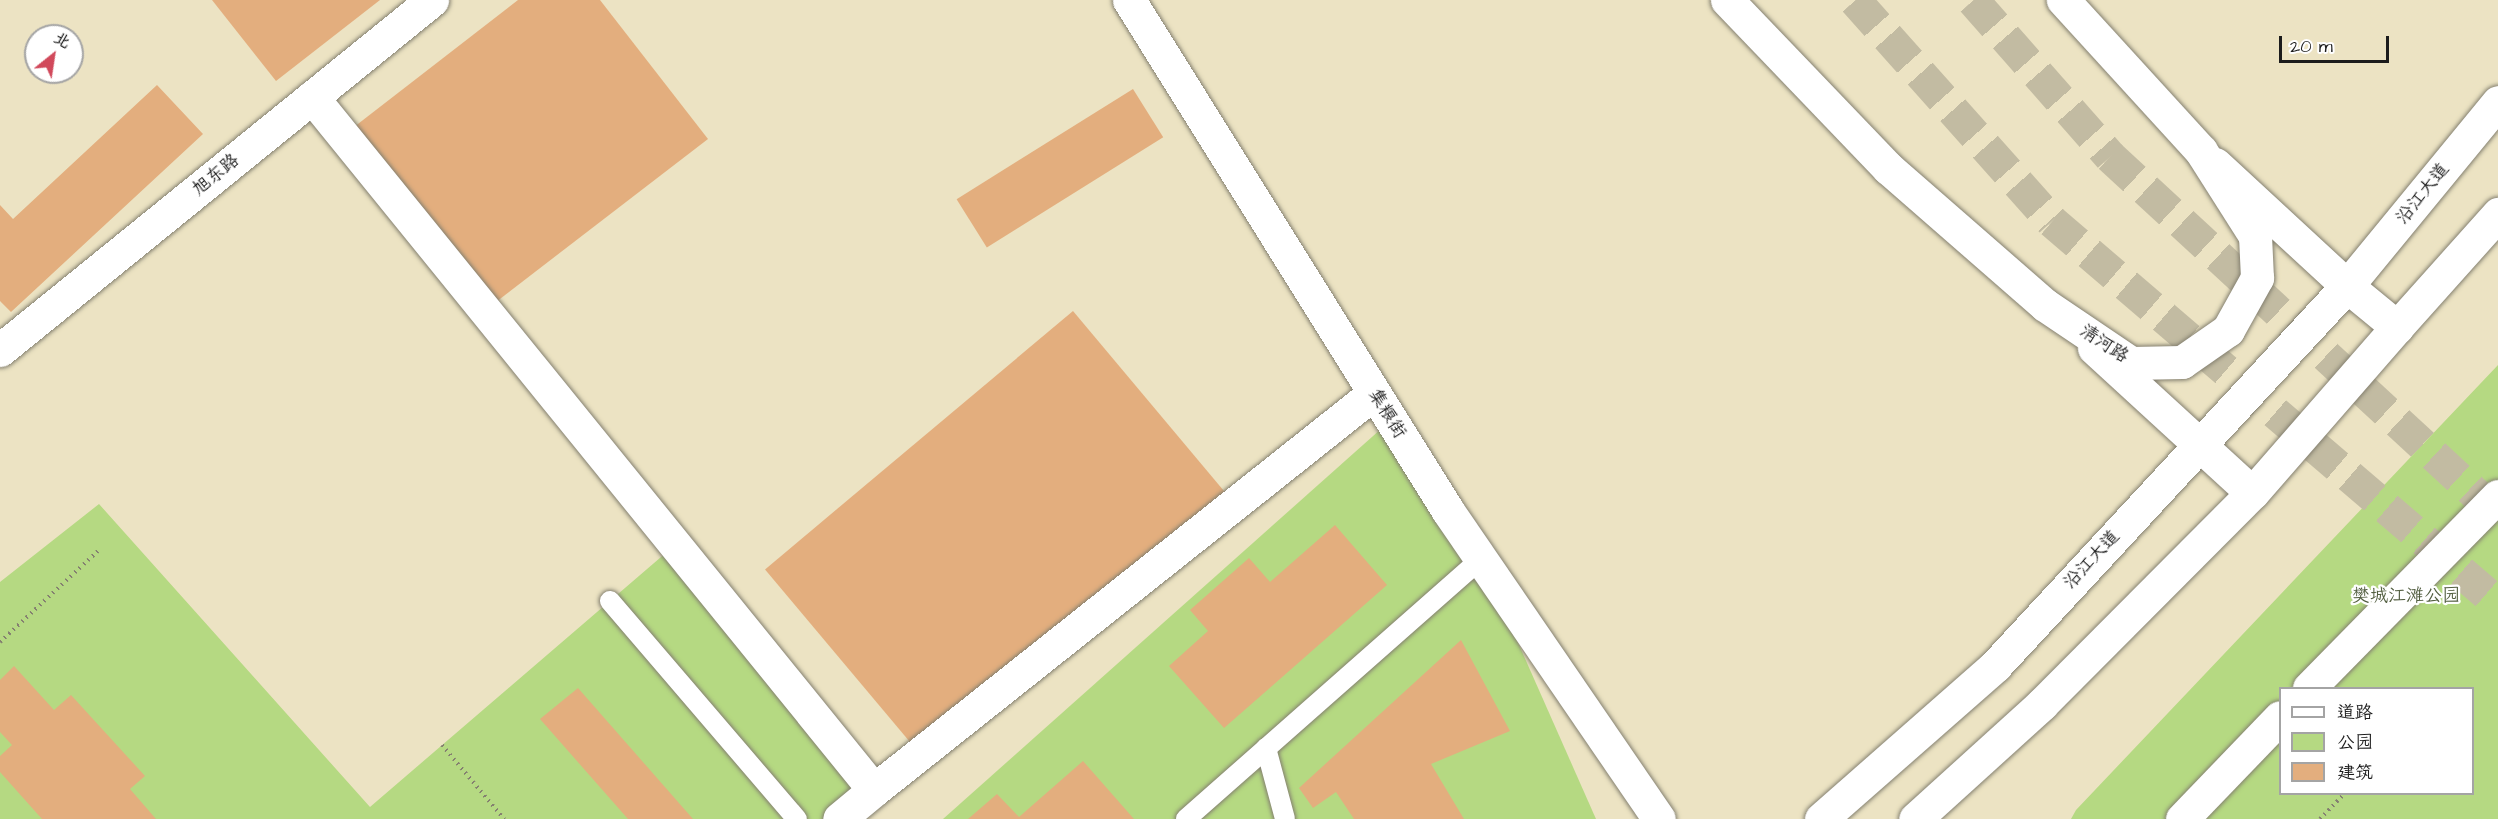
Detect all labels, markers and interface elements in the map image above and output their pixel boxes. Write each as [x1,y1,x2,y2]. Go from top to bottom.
north arrow [24,24,84,84]
scale bar [2282,24,2392,62]
text: 北 [50,27,74,54]
text: 20 m [2290,34,2333,59]
street label: 旭东路 [188,150,244,200]
street label: 沿江大道 [2392,159,2454,229]
street label: 清河路 [2075,320,2133,368]
street label: 集粮街 [1364,385,1410,443]
street label: 沿江大道 [2060,526,2124,594]
park label: 樊城江滩公园 [2352,585,2460,607]
legend [2279,687,2474,795]
text: 道路 [2337,700,2373,725]
text: 公园 [2337,730,2373,755]
text: 建筑 [2337,760,2373,785]

